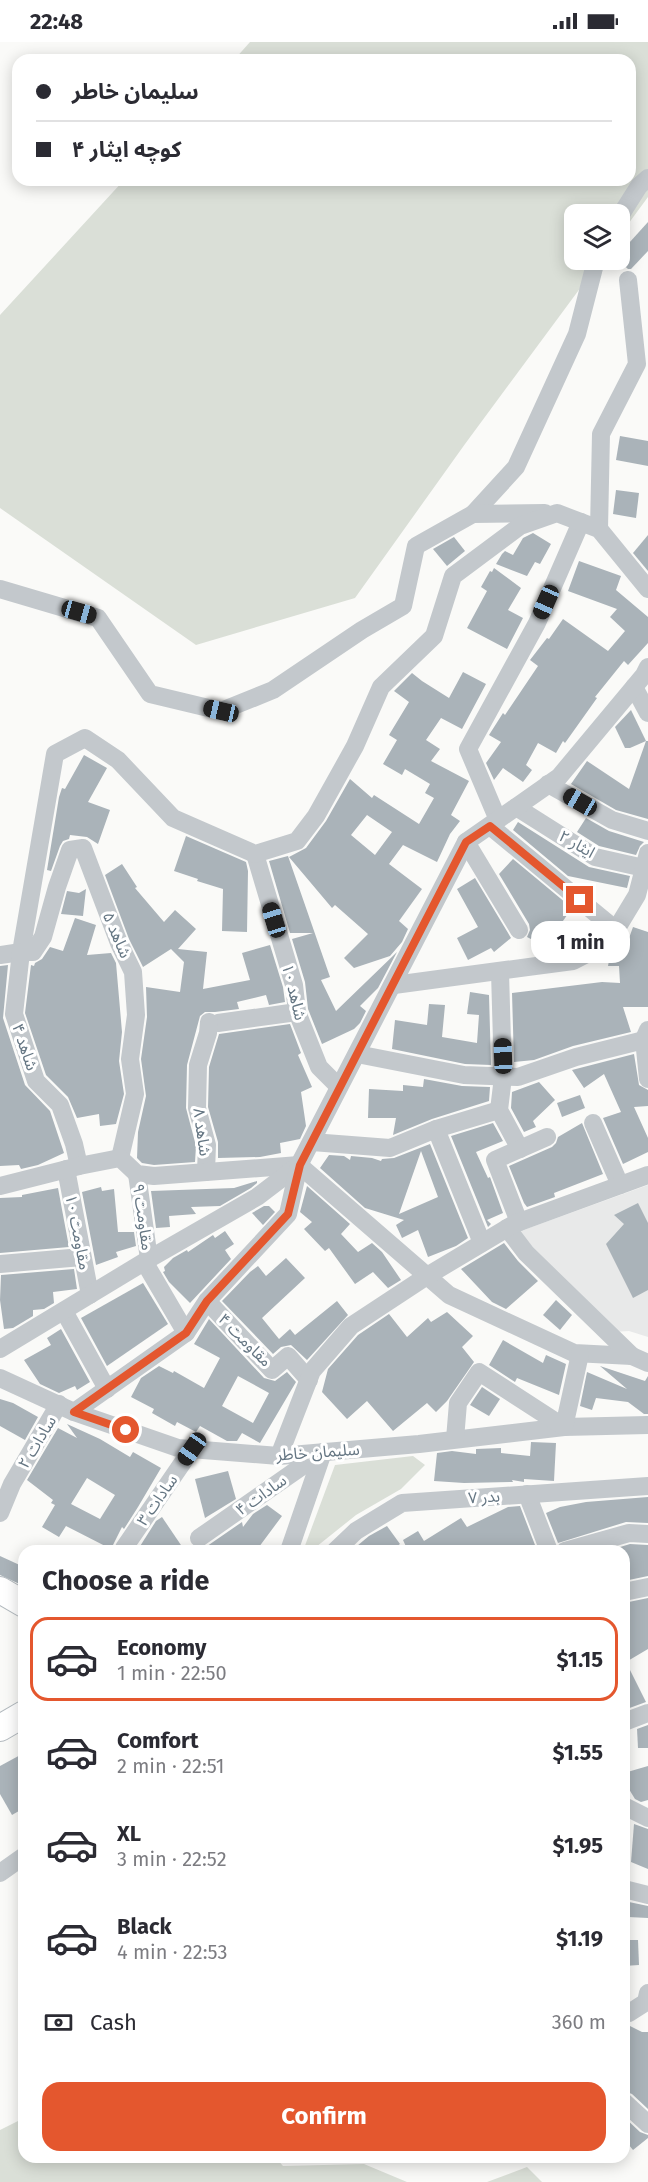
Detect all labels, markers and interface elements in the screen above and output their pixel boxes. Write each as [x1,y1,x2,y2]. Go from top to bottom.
text: 22:48 [30,8,83,35]
text: سلیمان خاطر [72,78,199,105]
text: کوچه ایثار ۴ [72,136,182,163]
map controls [564,204,630,270]
button: layers [564,204,630,270]
car [530,582,562,622]
car [59,598,99,626]
car [201,698,241,724]
car [560,785,600,819]
street label: ایثار ۲ [556,826,598,862]
route end [566,886,593,913]
car [260,900,288,940]
street label: شاهد ۵ [99,909,135,961]
callout: 1 min [530,921,630,963]
text: 1 min [556,930,605,954]
street label: شاهد ۱۰ [278,962,310,1022]
street label: شاهد ۴ [8,1021,42,1073]
car [493,1038,513,1074]
street label: شاهد ۸ [189,1107,215,1157]
street label: مقاومت ۹ [129,1182,157,1252]
street label: مقاومت ۱۰ [61,1193,95,1271]
street label: مقاومت ۴ [214,1309,276,1371]
street label: سادات ۲ [14,1412,60,1472]
route start [112,1416,139,1443]
car [174,1429,210,1469]
street label: سلیمان خاطر [275,1440,360,1464]
street label: سادات ۳ [133,1471,181,1529]
street label: سادات ۴ [232,1471,290,1519]
street label: بدر ۷ [467,1486,501,1508]
text: Choose a ride [42,1565,209,1597]
icon: car [45,1632,99,1686]
text: Economy [117,1634,206,1661]
text: $1.15 [556,1646,603,1673]
text: 1 min · 22:50 [117,1661,227,1685]
icon: car [45,1725,99,1779]
text: Comfort [117,1727,198,1754]
text: $1.55 [553,1739,603,1766]
text: 2 min · 22:51 [117,1754,224,1778]
icon: car [45,1818,99,1872]
text: XL [117,1820,141,1847]
text: $1.95 [553,1832,603,1859]
text: 3 min · 22:52 [117,1847,227,1871]
icon: car [45,1911,99,1965]
text: Black [117,1913,172,1940]
text: $1.19 [556,1925,603,1952]
text: 4 min · 22:53 [117,1940,227,1964]
icon: cash [42,2006,75,2039]
text: Cash [90,2009,137,2036]
text: 360 m [552,2010,606,2034]
button: Confirm [42,2082,606,2151]

